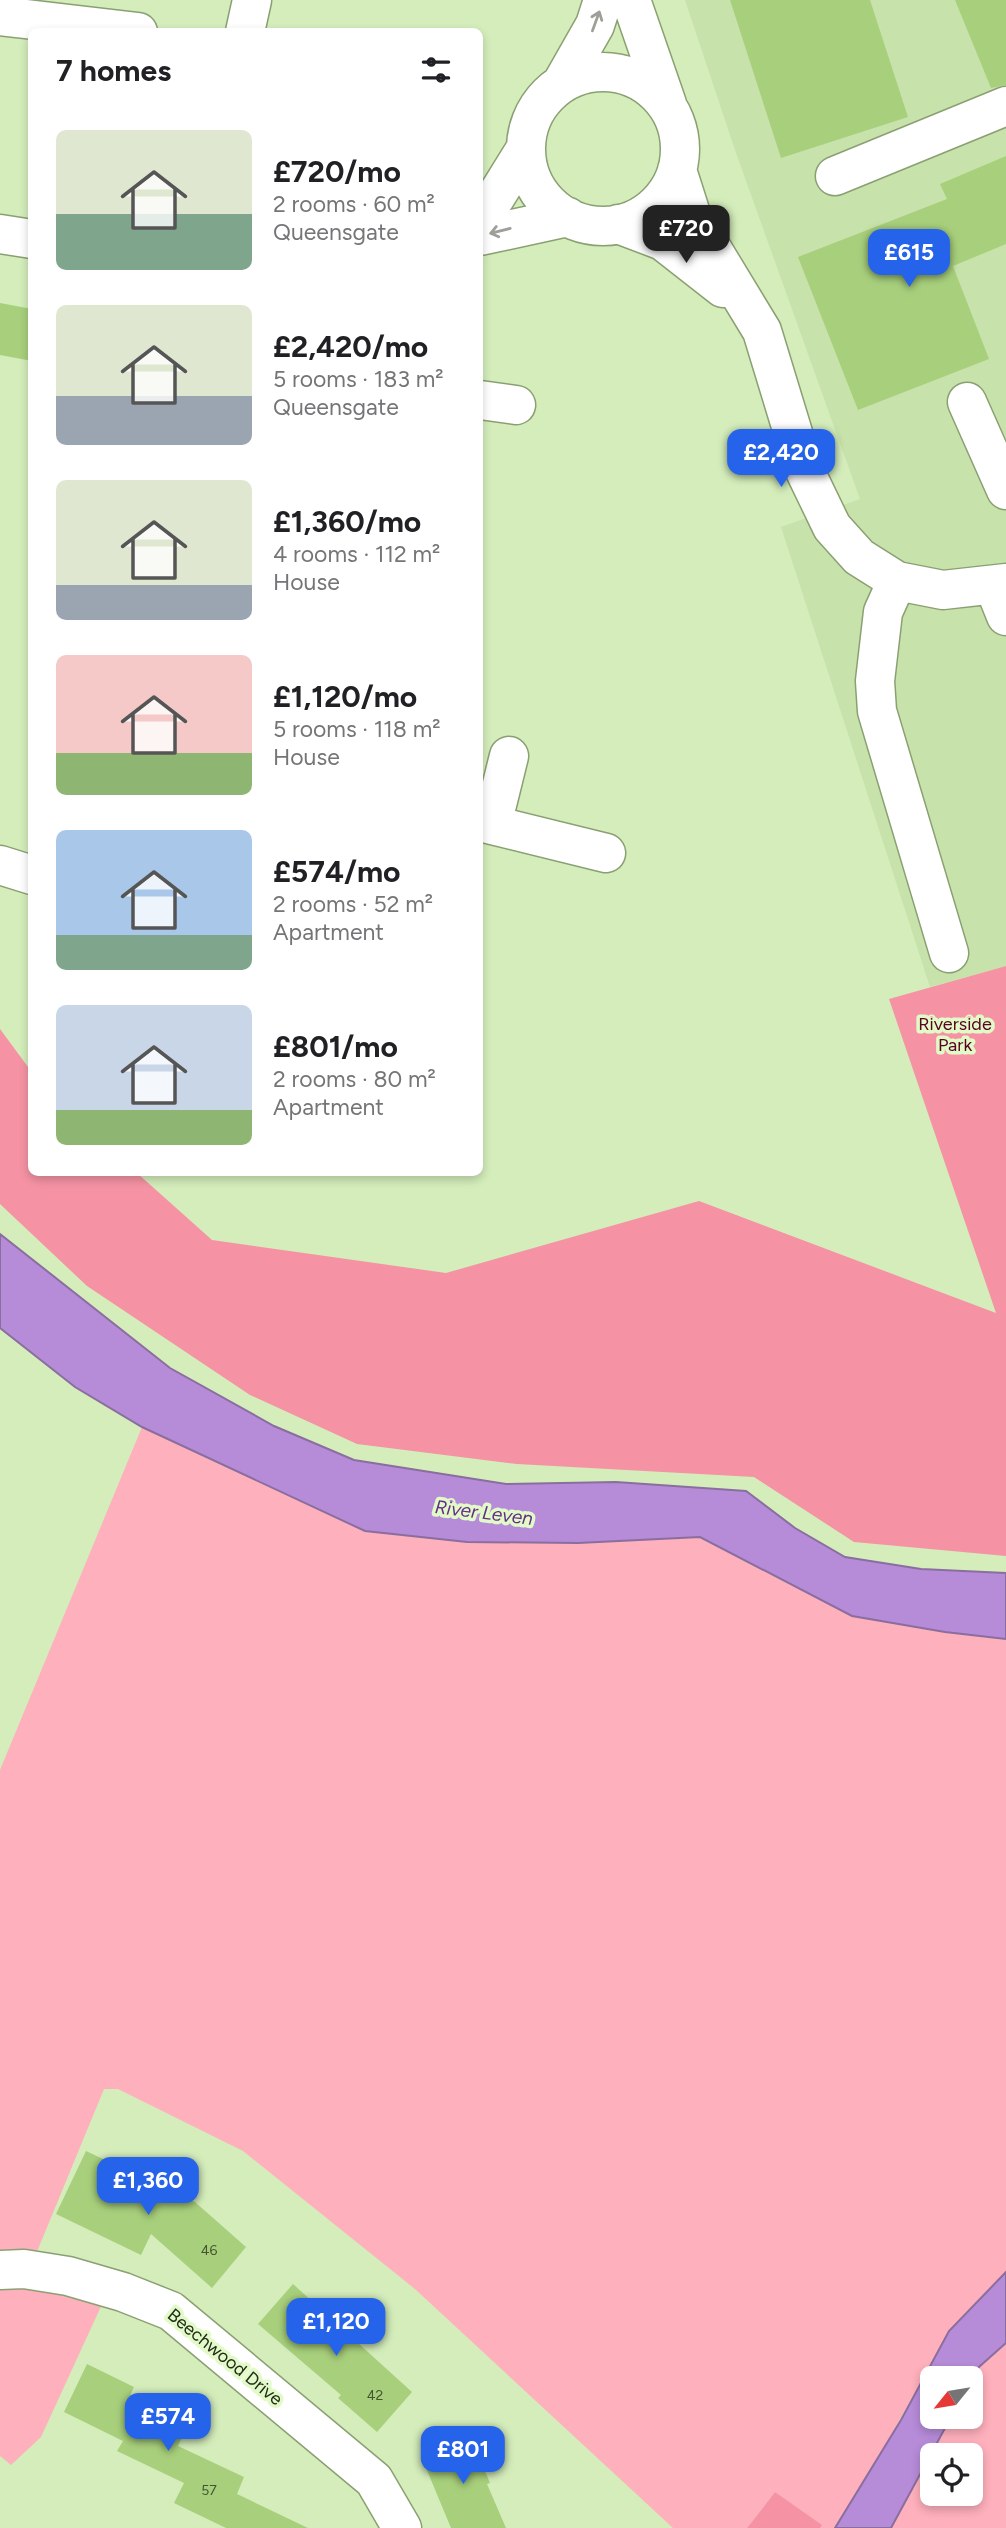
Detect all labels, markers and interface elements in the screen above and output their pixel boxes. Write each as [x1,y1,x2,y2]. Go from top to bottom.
one-way arrow [590,10,603,32]
icon: filters [417,51,455,89]
text: 7 homes [56,52,171,89]
text: £720/mo [273,153,401,190]
icon: home [112,158,196,242]
text: 2 rooms · 60 m² [273,190,435,218]
pin: £720 [645,205,727,265]
text: £720 [659,214,713,242]
text: Queensgate [273,218,399,246]
one-way arrow [489,225,512,238]
pin: £615 [868,230,950,289]
text: £615 [884,238,934,266]
text: £2,420/mo [273,328,428,365]
icon: home [112,333,196,417]
text: 5 rooms · 183 m² [273,365,444,393]
text: Queensgate [273,393,399,421]
pin: £2,420 [724,430,838,489]
text: £2,420 [743,438,819,466]
text: £1,360/mo [273,503,421,540]
icon: home [112,508,196,592]
text: 4 rooms · 112 m² [273,540,440,568]
text: House [273,568,340,596]
text: £1,120/mo [273,678,417,715]
icon: home [112,683,196,767]
text: 5 rooms · 118 m² [273,715,441,743]
text: House [273,743,340,771]
text: £574/mo [273,853,401,890]
icon: home [112,858,196,942]
text: 2 rooms · 52 m² [273,890,433,918]
text: Apartment [273,918,384,946]
park label: Riverside Park [918,1013,992,1056]
text: £801/mo [273,1028,398,1065]
icon: home [112,1033,196,1117]
text: 2 rooms · 80 m² [273,1065,436,1093]
text: Apartment [273,1093,384,1121]
water label: River Leven [434,1495,535,1530]
pin: £1,360 [91,2158,205,2217]
text: £1,360 [113,2166,183,2194]
house number: 46 [201,2242,217,2259]
pin: £1,120 [279,2298,393,2358]
street label: Beechwood Drive [163,2304,287,2410]
text: £1,120 [302,2307,370,2335]
north arrow [920,2366,984,2429]
map controls [920,2366,983,2506]
house number: 42 [367,2387,383,2404]
pin: £574 [127,2394,209,2453]
text: £574 [141,2402,195,2430]
pin: £801 [422,2426,504,2486]
text: £801 [437,2435,489,2463]
button: locate [920,2443,983,2506]
house number: 57 [201,2482,217,2499]

